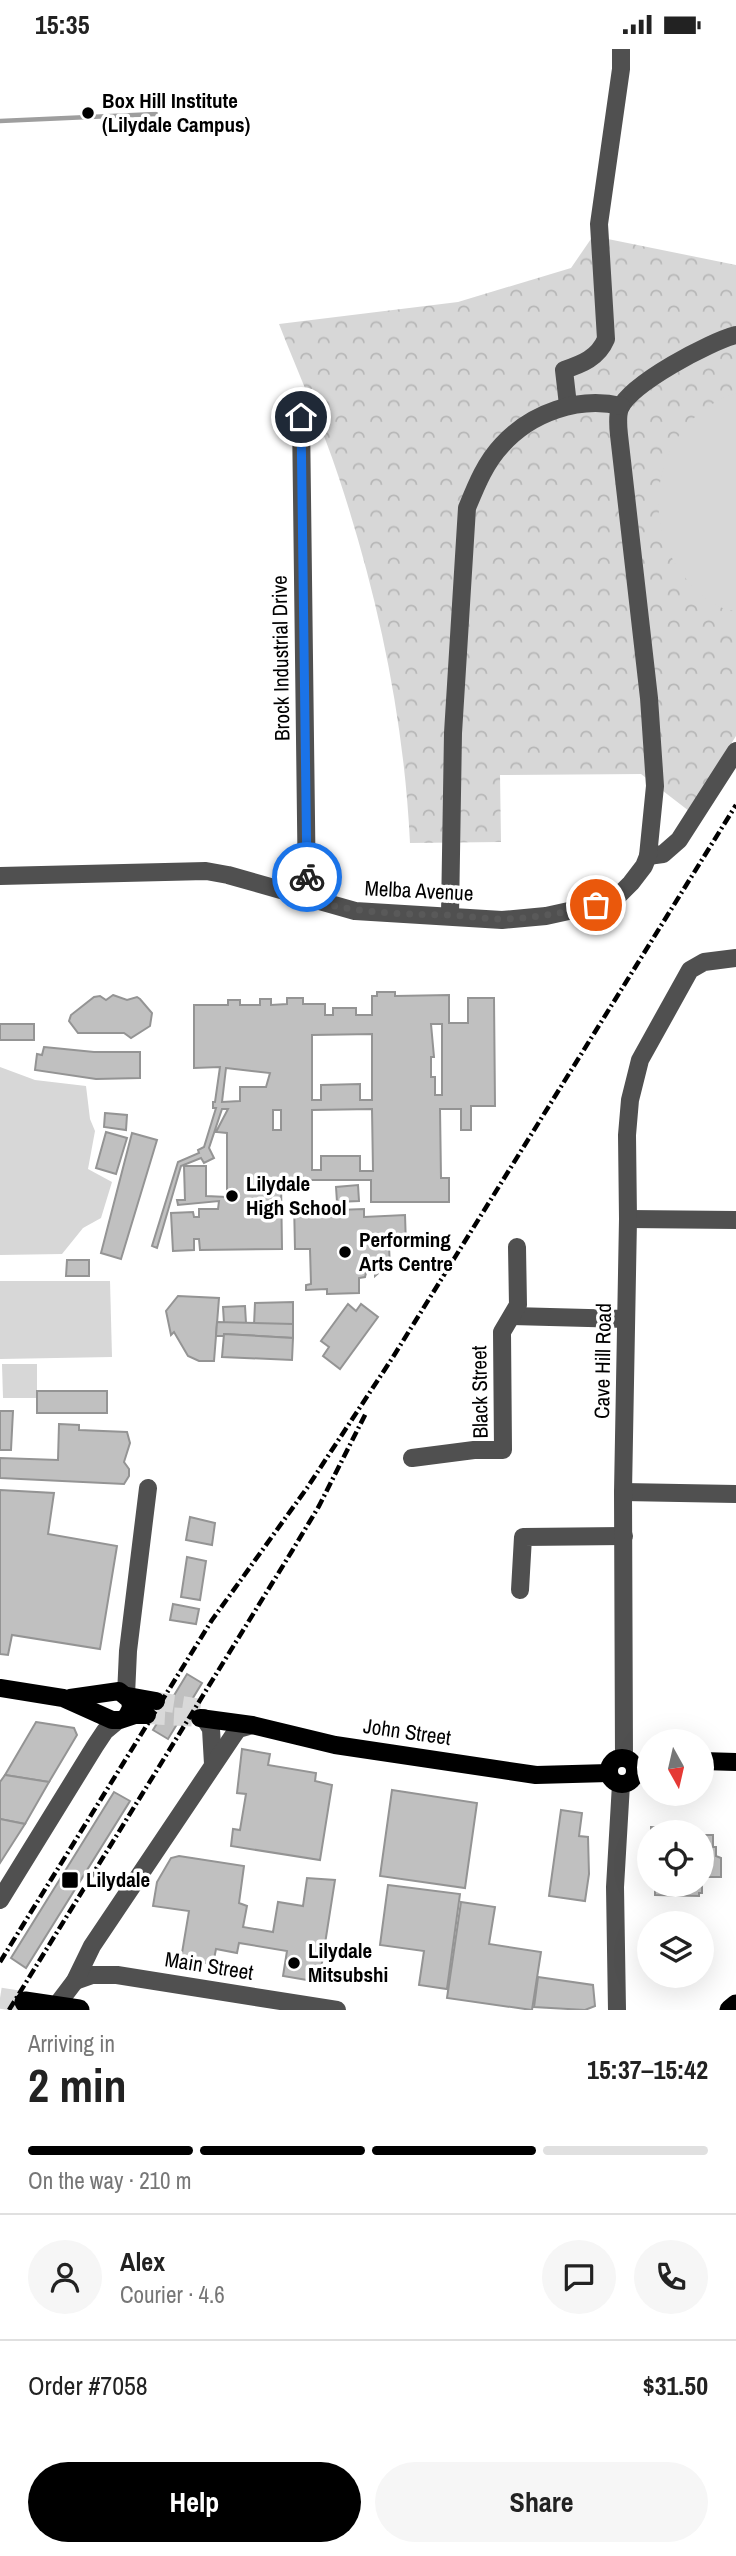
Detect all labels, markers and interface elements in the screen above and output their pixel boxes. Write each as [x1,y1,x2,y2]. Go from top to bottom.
text: 15:35 [35,7,90,42]
place label: Box Hill Institute (Lilydale Campus) [102,86,251,139]
marker: Box Hill Institute (Lilydale Campus) [80,105,96,121]
pin [271,387,331,447]
icon: home [282,398,320,436]
street label: Brock Industrial Drive [265,575,296,741]
courier [272,842,342,912]
icon: bike [288,858,326,896]
street label: Melba Avenue [364,873,474,908]
pin [566,875,626,935]
icon: bag [577,886,615,924]
place label: Lilydale High School [246,1169,346,1222]
marker: Lilydale High School [224,1188,240,1204]
place label: Performing Arts Centre [359,1225,453,1278]
marker: Performing Arts Centre [337,1244,353,1260]
street label: Cave Hill Road [587,1303,618,1419]
street label: Black Street [464,1345,495,1439]
street label: John Street [361,1711,453,1752]
north arrow [637,1729,714,1806]
map controls [637,1729,714,1988]
button: locate [637,1820,714,1897]
place label: Lilydale [86,1865,150,1894]
marker: Lilydale [60,1870,80,1890]
button: layers [637,1911,714,1988]
place label: Lilydale Mitsubshi [308,1936,388,1989]
street label: Main Street [163,1944,256,1987]
marker: Lilydale Mitsubshi [286,1955,302,1971]
text: Arriving in [28,2028,115,2059]
text: 15:37–15:42 [587,2052,708,2087]
text: 2 min [28,2054,127,2116]
text: On the way · 210 m [28,2165,192,2196]
button: person [28,2240,102,2314]
button: chat [542,2240,616,2314]
button: phone [634,2240,708,2314]
text: Alex [120,2244,165,2279]
text: Courier · 4.6 [120,2279,225,2310]
text: Order #7058 [28,2368,148,2403]
text: $31.50 [643,2368,708,2403]
button: Help [28,2462,361,2542]
button: Share [375,2462,708,2542]

